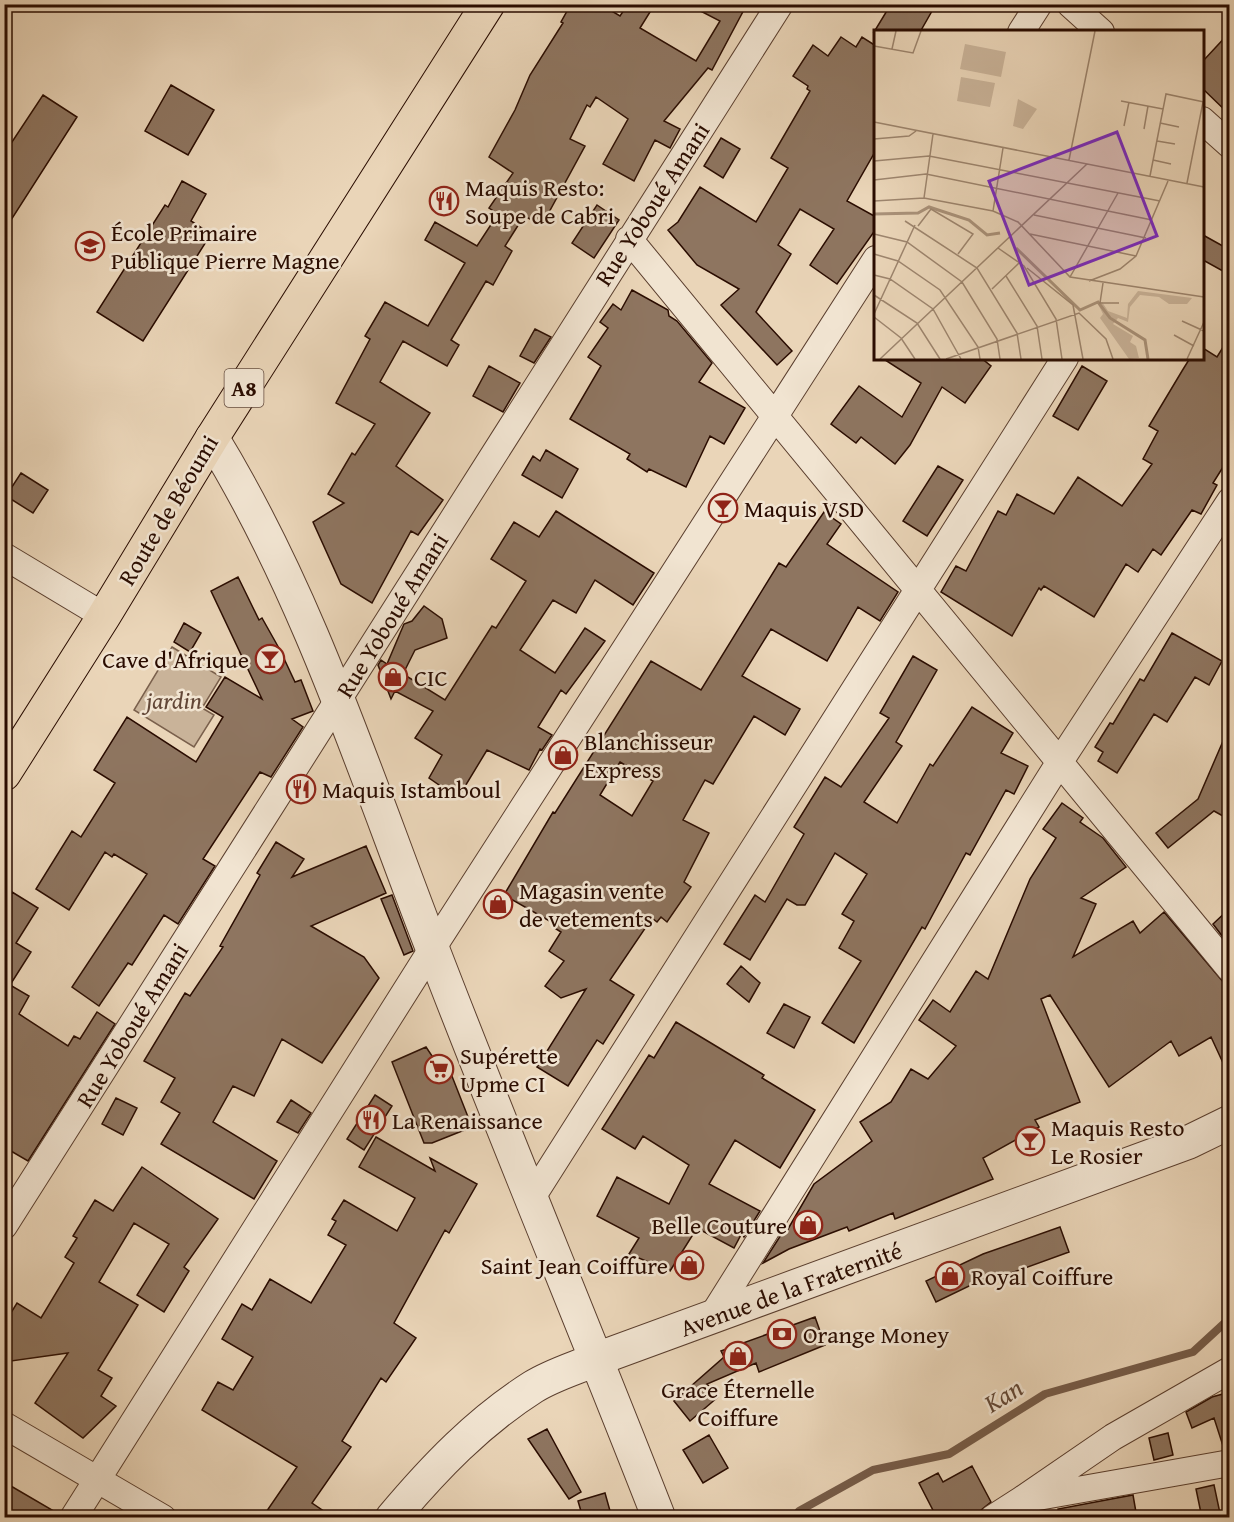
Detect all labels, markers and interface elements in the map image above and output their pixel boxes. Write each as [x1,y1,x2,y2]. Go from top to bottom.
inset map [874,30,1204,360]
street label: Rue Yoboué Amani [586,115,718,293]
place label: Maquis Resto: Soupe de Cabri [465,170,615,233]
restaurant icon: Maquis Resto: Soupe de Cabri [428,185,460,217]
place label: École Primaire Publique Pierre Magne [111,215,340,278]
school or university icon: École Primaire Publique Pierre Magne [74,230,106,262]
road number: A8 [224,369,264,407]
street label: Route de Béoumi [109,428,227,592]
place label: Maquis VSD [744,491,864,526]
bar icon: Maquis VSD [707,492,739,524]
street label: Rue Yoboué Amani [327,526,457,704]
place label: Cave d'Afrique [102,642,249,677]
bar icon: Cave d'Afrique [254,643,286,675]
place label: CIC [414,660,447,695]
shop icon: CIC [377,661,409,693]
park label: jardin [141,683,202,718]
place label: Blanchisseur Express [584,724,713,787]
shop icon: Blanchisseur Express [547,739,579,771]
place label: Maquis Istamboul [322,772,501,807]
restaurant icon: Maquis Istamboul [285,773,317,805]
place label: Magasin vente de vetements [519,873,664,936]
shop icon: Magasin vente de vetements [482,888,514,920]
street label: Rue Yoboué Amani [67,936,197,1114]
place label: Supérette Upme CI [460,1038,558,1101]
supermarket icon: Supérette Upme CI [423,1053,455,1085]
place label: La Renaissance [392,1103,543,1138]
restaurant icon: La Renaissance [355,1104,387,1136]
place label: Maquis Resto Le Rosier [1051,1110,1185,1173]
bar icon: Maquis Resto Le Rosier [1014,1125,1046,1157]
place label: Belle Couture [652,1208,787,1243]
shop icon: Belle Couture [792,1209,824,1241]
street label: Avenue de la Fraternité [675,1233,907,1345]
place label: Saint Jean Coiffure [481,1248,668,1283]
shop icon: Saint Jean Coiffure [673,1249,705,1281]
place label: Royal Coiffure [971,1259,1113,1294]
shop icon: Royal Coiffure [934,1260,966,1292]
place label: Orange Money [803,1317,949,1352]
bank icon: Orange Money [766,1318,798,1350]
shop icon: Grace Éternelle Coiffure [722,1340,754,1372]
water label: Kan [975,1368,1030,1423]
place label: Grace Éternelle Coiffure [661,1372,815,1435]

